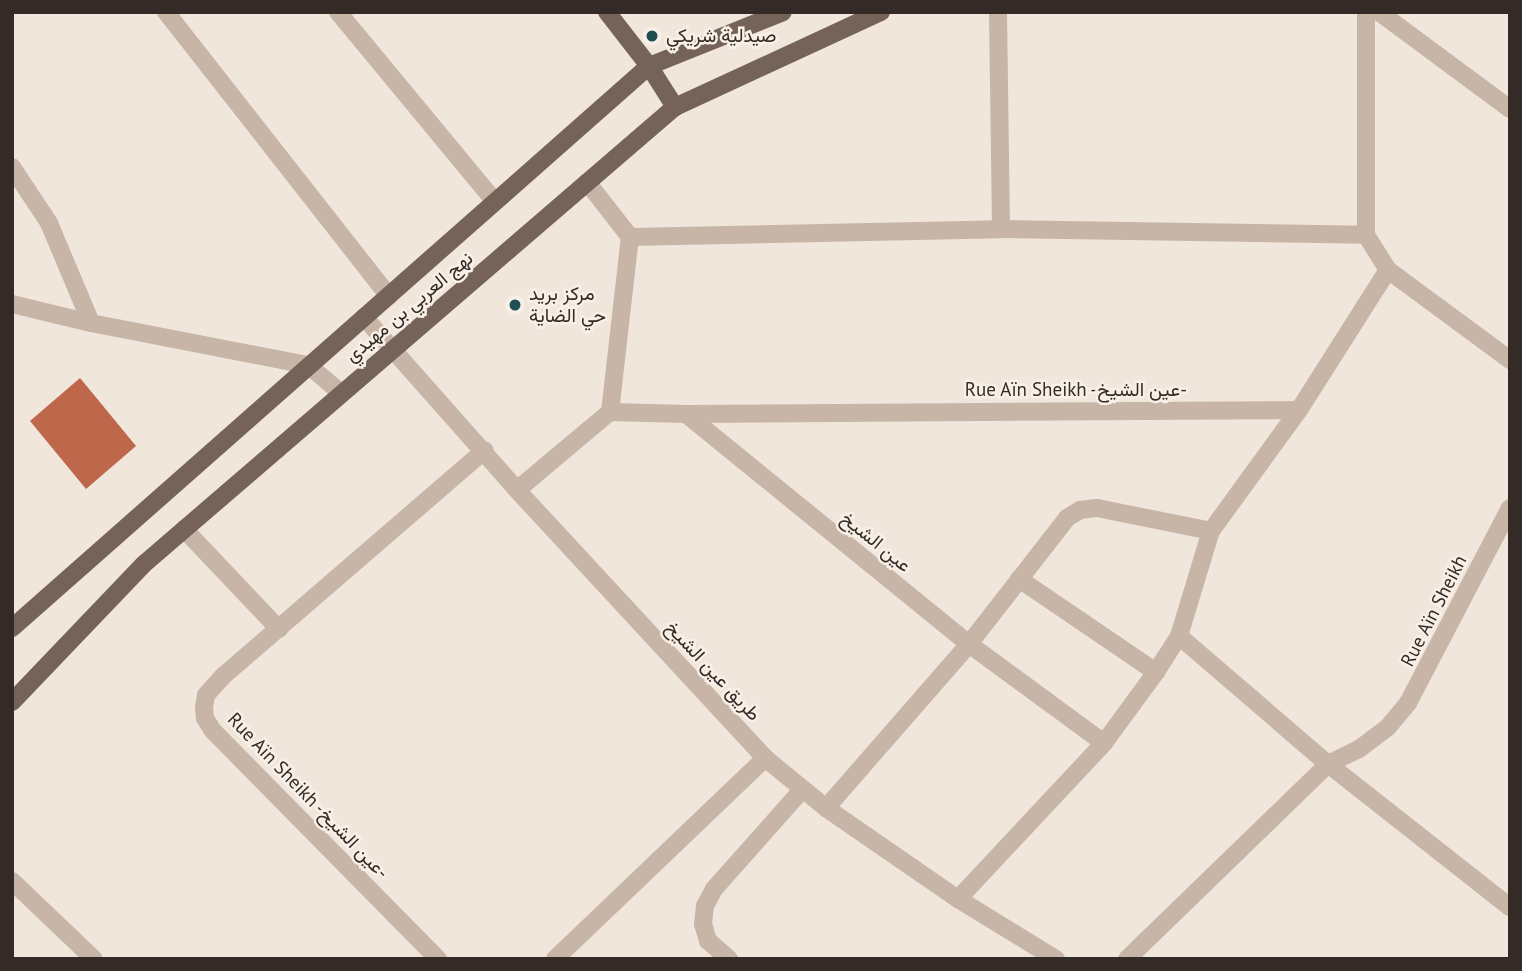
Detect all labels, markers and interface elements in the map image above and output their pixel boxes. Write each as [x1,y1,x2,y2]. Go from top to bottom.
place label: صيدلية شريكي [666,25,776,47]
marker: صيدلية شريكي [644,28,660,44]
street label: نهج العربي بن مهيدي [340,247,478,367]
place label: مركز بريد حي الضاية [529,283,606,327]
marker: مركز بريد حي الضاية [507,297,523,313]
street label: Rue Aïn Sheikh -عين الشيخ- [964,379,1188,401]
street label: عين الشيخ [837,507,915,577]
street label: Rue Aïn Sheikh [1396,551,1472,671]
street label: طريق عين الشيخ [661,616,765,726]
street label: Rue Aïn Sheikh -عين الشيخ- [222,707,394,885]

